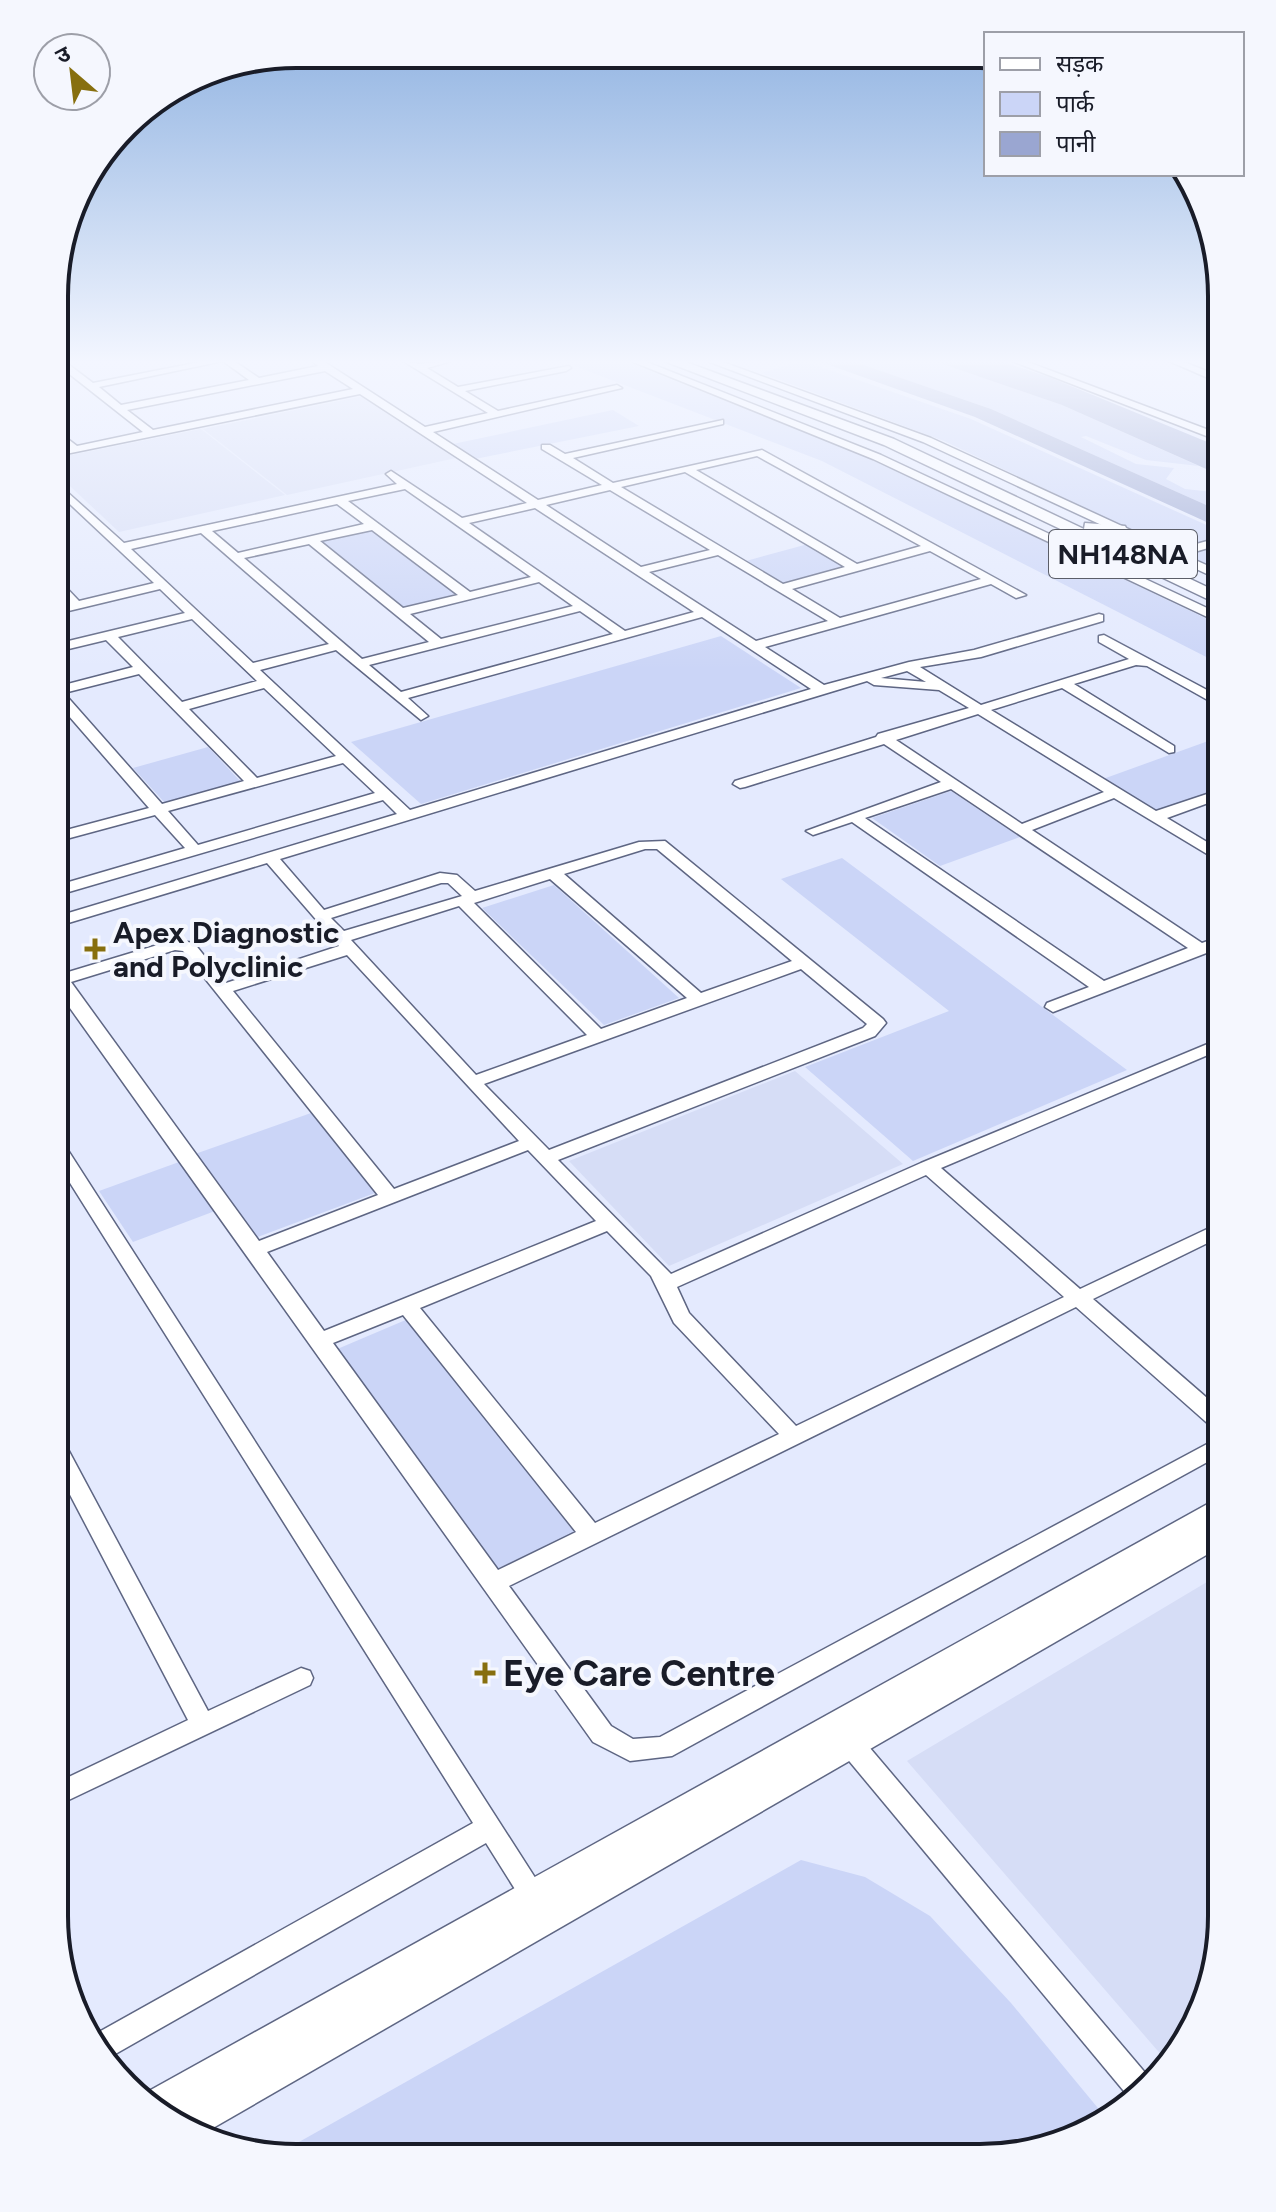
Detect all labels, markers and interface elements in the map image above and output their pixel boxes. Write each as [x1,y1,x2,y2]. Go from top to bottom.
north arrow [32,32,112,112]
legend [984,32,1244,176]
text: उ [51,39,76,70]
text: सड़क [1056,49,1104,78]
text: पार्क [1056,89,1095,118]
text: पानी [1056,129,1096,158]
road number: NH148NA [1049,530,1197,578]
place label: Apex Diagnostic and Polyclinic [113,914,339,985]
marker: Apex Diagnostic and Polyclinic [84,938,106,960]
place label: Eye Care Centre [503,1652,775,1695]
marker: Eye Care Centre [474,1662,496,1684]

